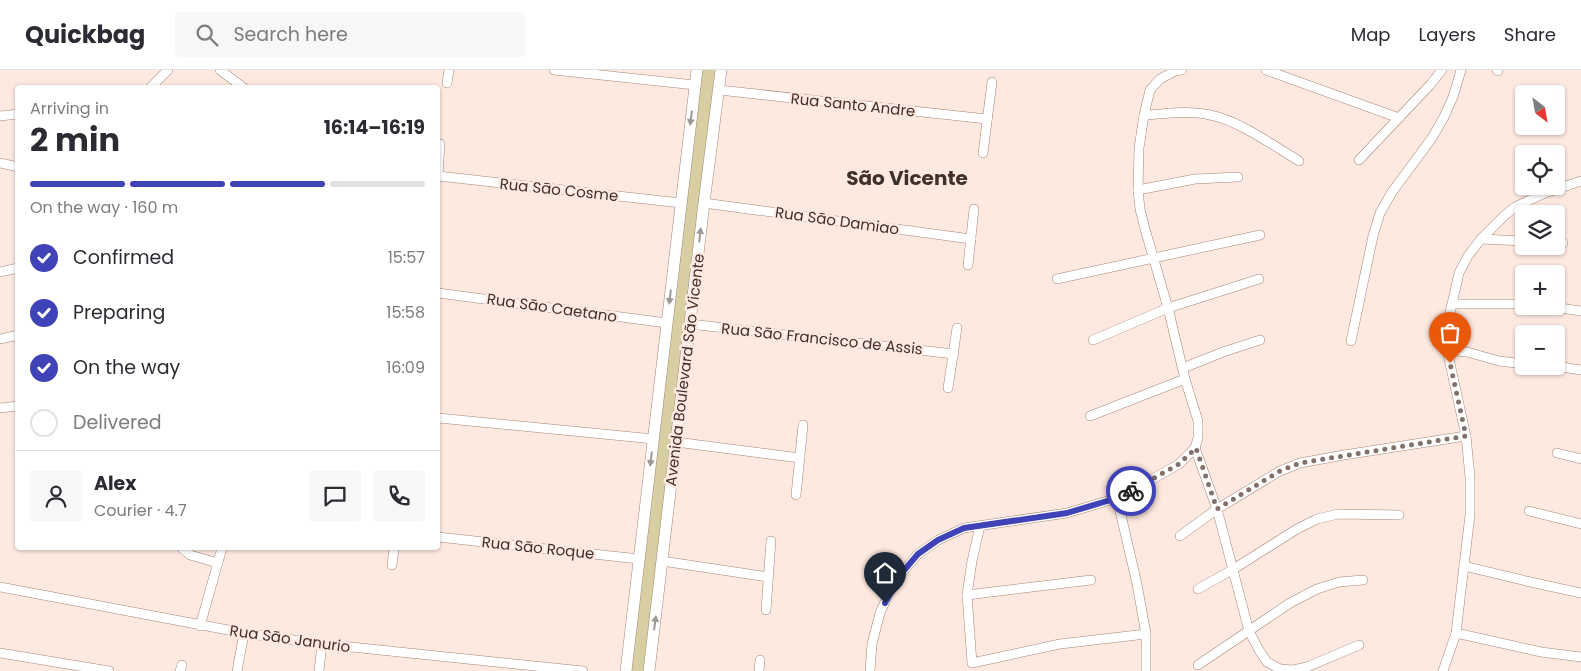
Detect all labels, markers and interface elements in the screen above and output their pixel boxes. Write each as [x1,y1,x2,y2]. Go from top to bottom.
search box [175,12,525,57]
text: Quickbag [25,18,145,51]
icon: search [193,21,221,49]
text: Search here [233,21,348,48]
text: Map [1351,22,1391,47]
text: Layers [1419,22,1476,47]
text: Share [1504,22,1556,47]
north arrow [1515,85,1565,135]
map controls [1515,85,1565,375]
street label: Rua Santo Andre [790,88,916,121]
text: Arriving in [30,97,109,120]
one-way arrow [687,111,695,127]
text: 16:14–16:19 [324,114,425,141]
text: 2 min [30,117,120,162]
button: locate [1515,145,1565,195]
district label: São Vicente [846,164,968,192]
street label: Rua Sāo Cosme [499,173,619,206]
text: On the way · 160 m [30,196,178,219]
street label: Rua Sāo Damiao [774,201,900,240]
button: layers [1515,205,1565,255]
one-way arrow [696,227,704,243]
icon: check [30,244,58,272]
text: Confirmed [73,244,174,271]
text: 15:57 [388,246,425,269]
street label: Avenida Boulevard São Vicente [660,252,709,487]
button: + [1515,265,1565,315]
street label: Rua Sāo Caetano [486,288,619,327]
one-way arrow [666,290,674,306]
icon: check [30,299,58,327]
text: Preparing [73,299,165,326]
text: 15:58 [386,301,425,324]
pin [1429,312,1471,363]
street label: Rua Sāo Francisco de Assis [720,317,924,360]
icon: bag [1436,319,1464,347]
button: − [1515,325,1565,375]
icon: check [30,354,58,382]
text: On the way [73,354,180,381]
text: 16:09 [386,356,425,379]
text: Delivered [73,409,162,436]
one-way arrow [647,451,655,467]
courier [1106,466,1156,516]
button: person [30,470,82,522]
text: Alex [94,470,136,497]
button: chat [309,470,361,522]
button: phone [373,470,425,522]
icon: bike [1117,477,1145,505]
text: Courier · 4.7 [94,499,187,522]
street label: Rua Sāo Roque [481,531,595,564]
pin [864,552,906,603]
icon: home [871,559,899,587]
one-way arrow [651,614,659,630]
street label: Rua Sāo Janurio [228,620,352,657]

